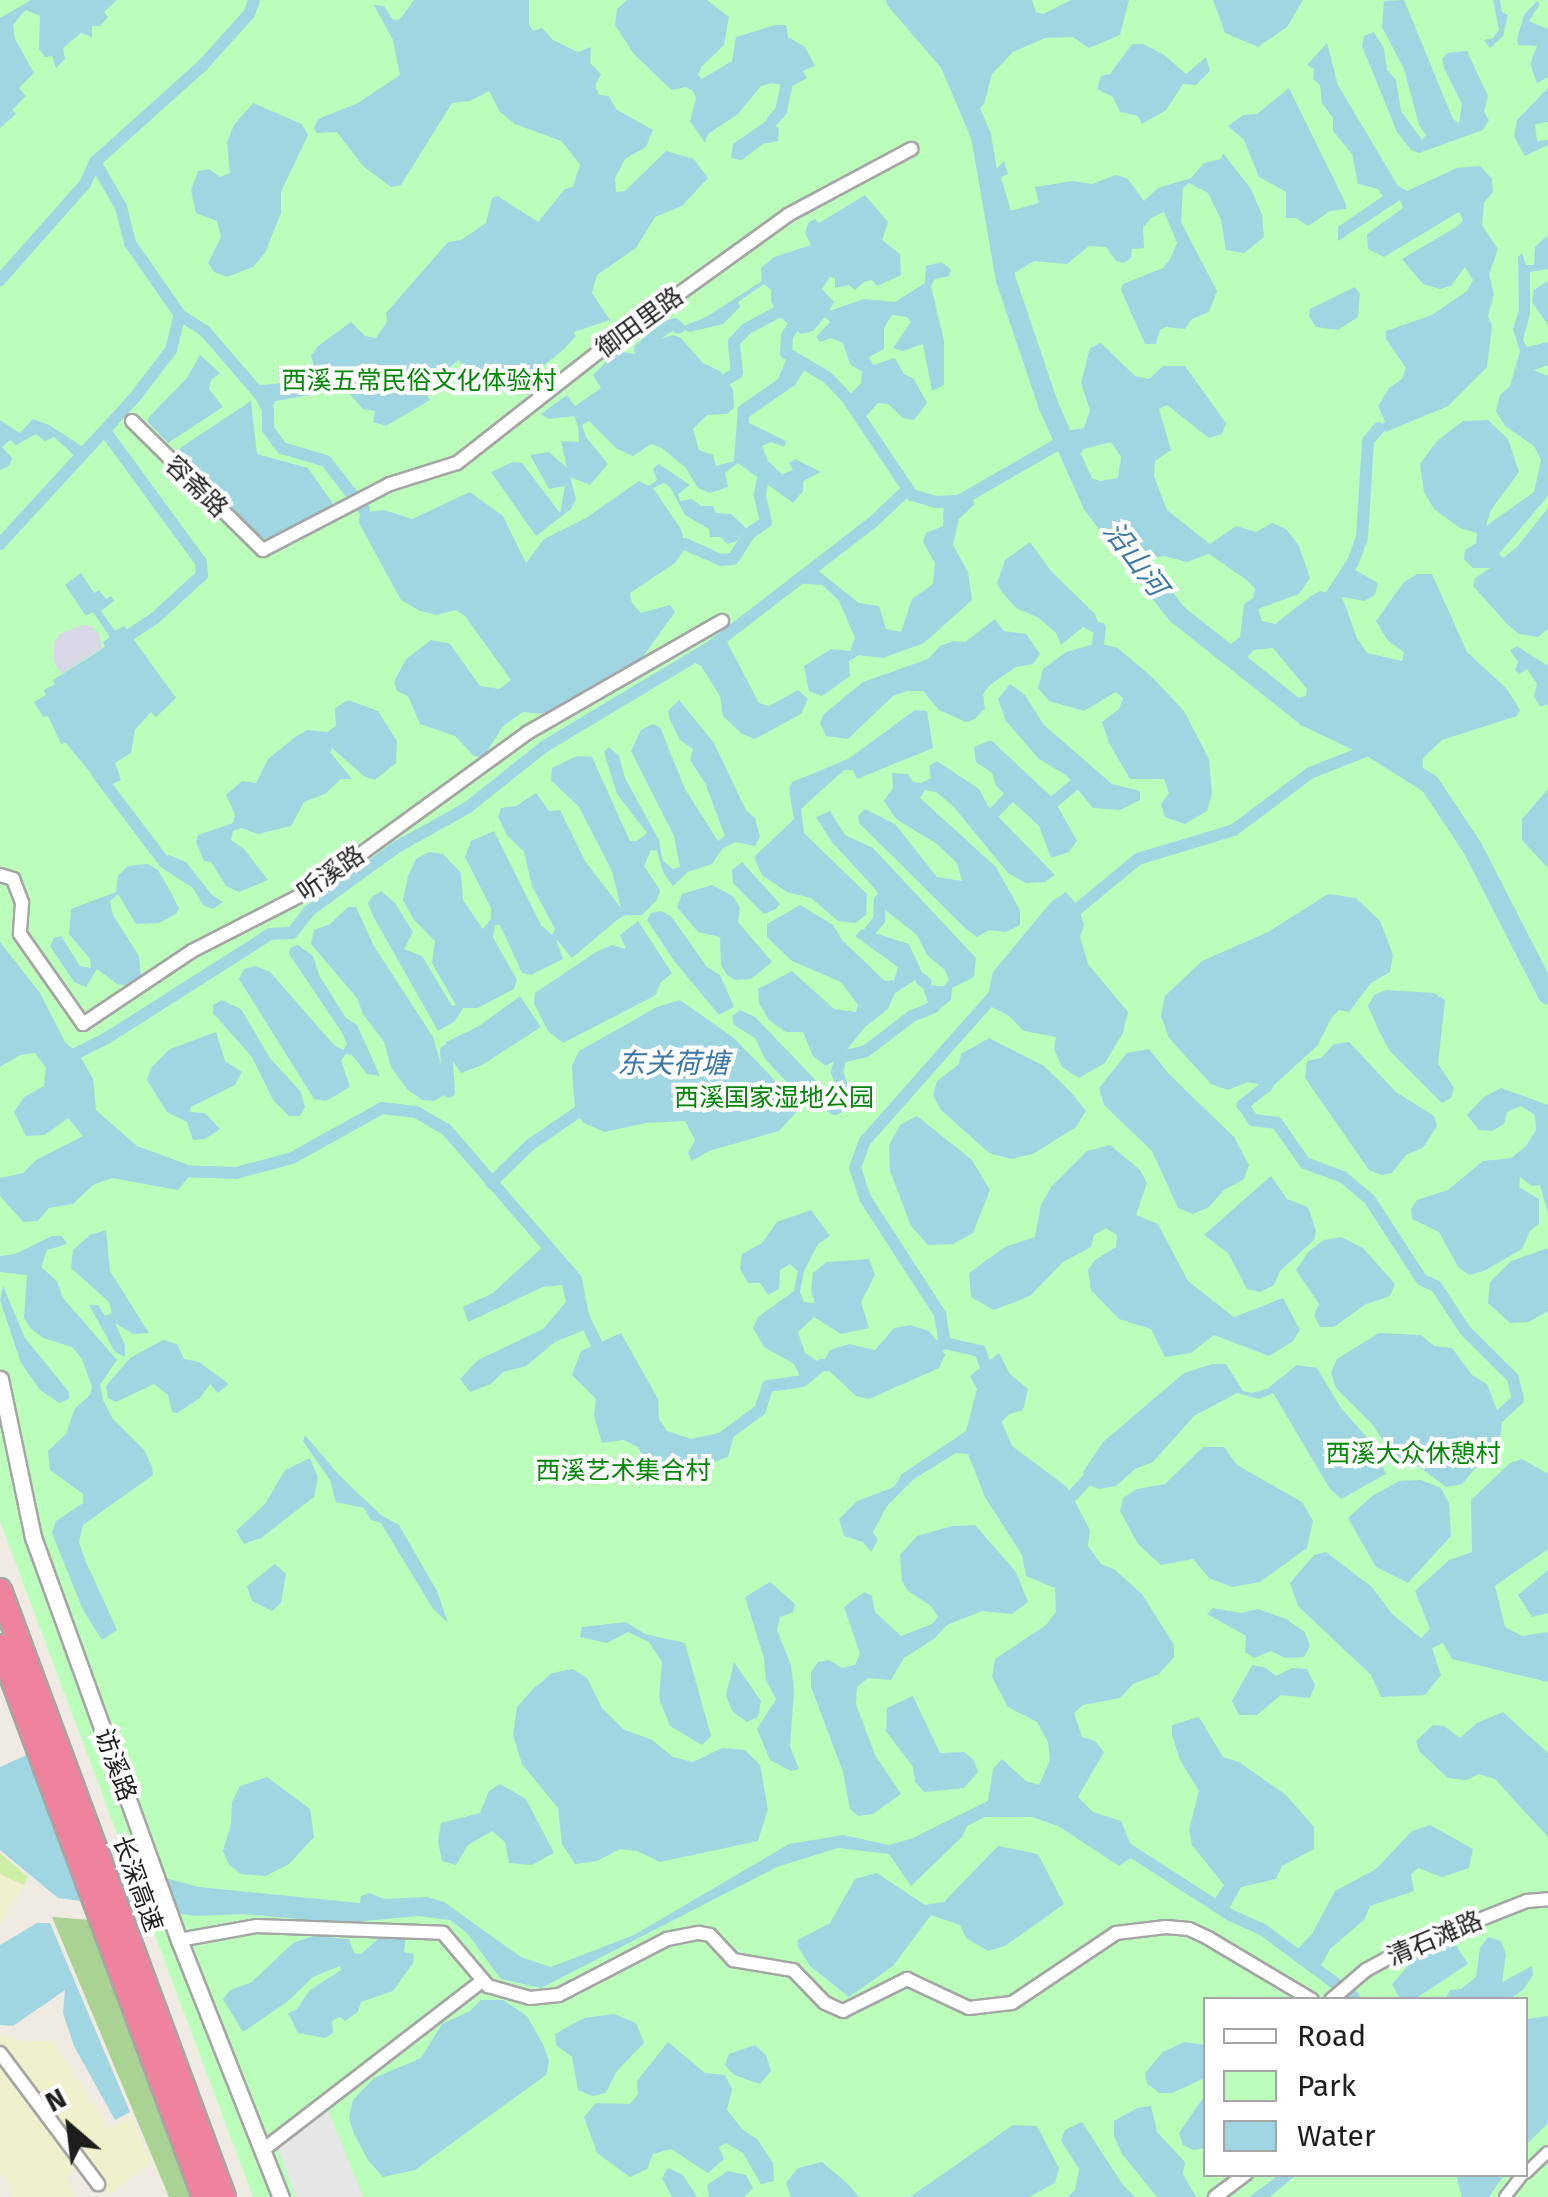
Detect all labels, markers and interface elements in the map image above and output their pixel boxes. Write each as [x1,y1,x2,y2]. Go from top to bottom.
street label: 御田里路 [591,281,689,365]
park label: 西溪五常民俗文化体验村 [282,366,556,396]
street label: 容斋路 [159,450,233,524]
water label: 沿山河 [1096,515,1174,603]
street label: 听溪路 [292,840,370,908]
water label: 东关荷塘 [617,1047,729,1081]
park label: 西溪国家湿地公园 [674,1083,874,1113]
park label: 西溪大众休憩村 [1326,1439,1500,1469]
park label: 西溪艺术集合村 [536,1456,710,1486]
street label: 访溪路 [88,1725,142,1805]
street label: 长深高速 [106,1832,168,1936]
street label: 清石滩路 [1383,1906,1487,1972]
legend [1203,1997,1528,2177]
text: Road [1297,2018,1366,2054]
text: Park [1297,2068,1356,2104]
north arrow [20,2077,120,2177]
text: N [40,2081,72,2119]
text: Water [1297,2118,1376,2154]

